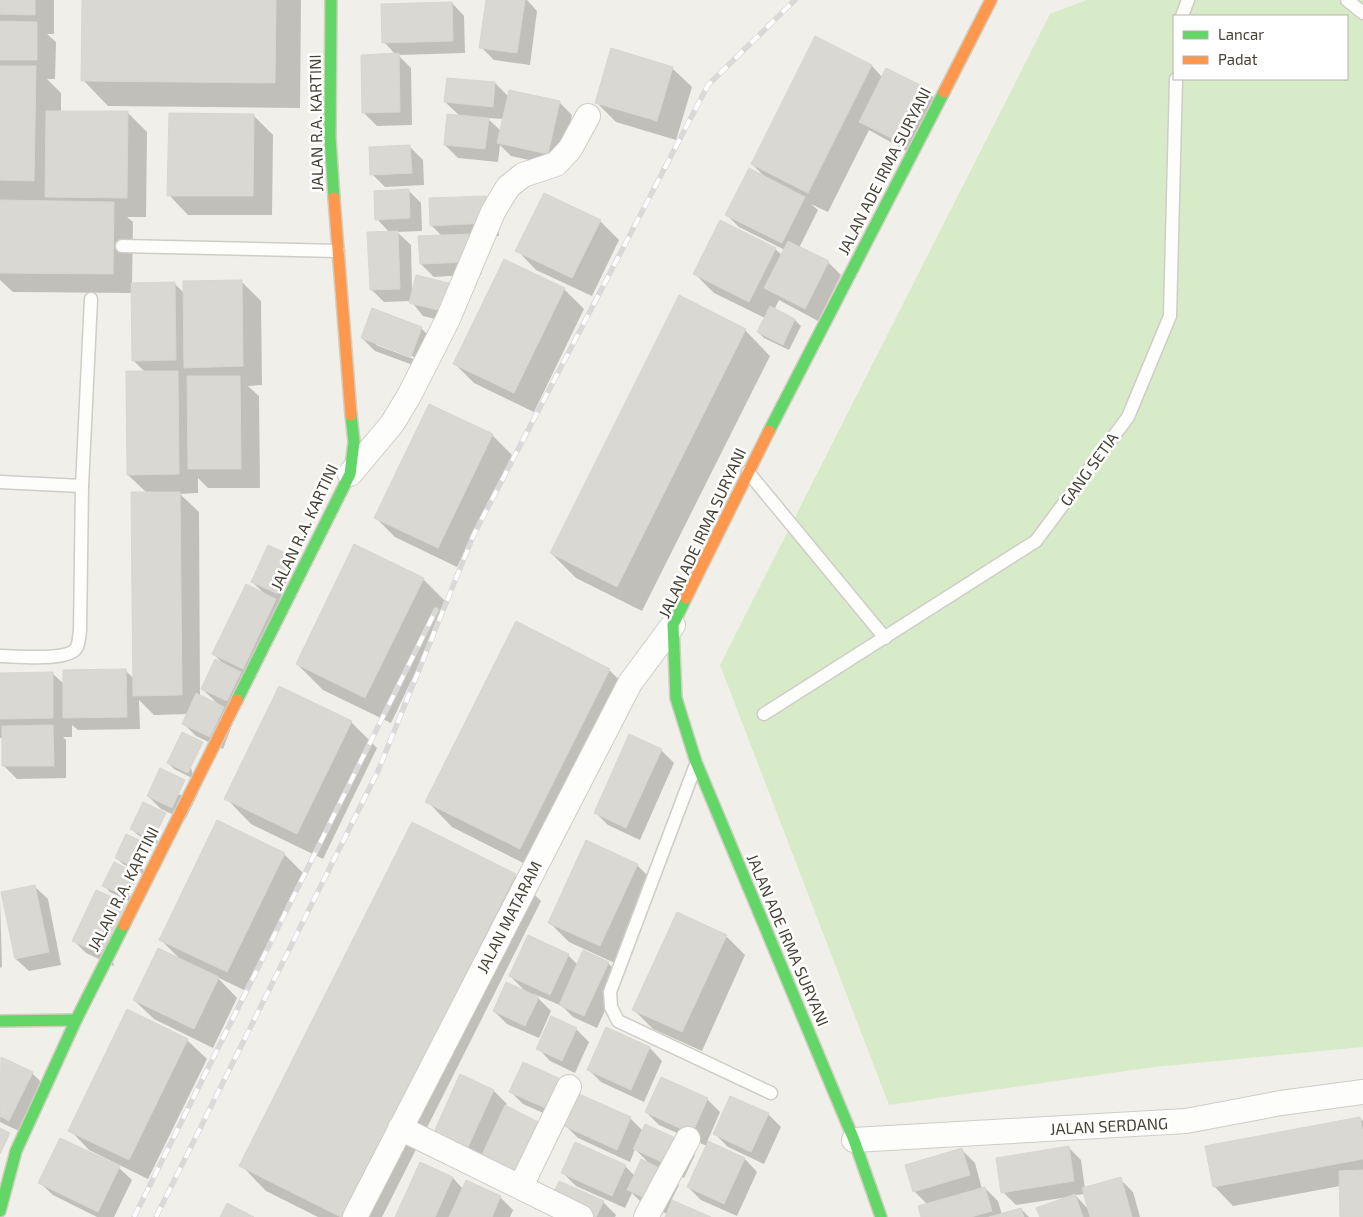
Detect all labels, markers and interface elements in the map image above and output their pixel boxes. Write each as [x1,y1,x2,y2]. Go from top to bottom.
legend [1173,15,1348,80]
text: Lancar [1218,25,1264,43]
text: Padat [1218,50,1258,68]
street label: JALAN R.A. KARTINI [305,54,326,192]
street label: JALAN ADE IRMA SURYANI [833,84,934,258]
street label: GANG SETIA [1056,428,1122,509]
street label: JALAN ADE IRMA SURYANI [654,445,749,621]
street label: JALAN R.A. KARTINI [266,461,341,593]
street label: JALAN R.A. KARTINI [83,823,162,954]
street label: JALAN ADE IRMA SURYANI [743,851,833,1029]
street label: JALAN MATARAM [472,857,545,976]
street label: JALAN SERDANG [1050,1113,1168,1138]

